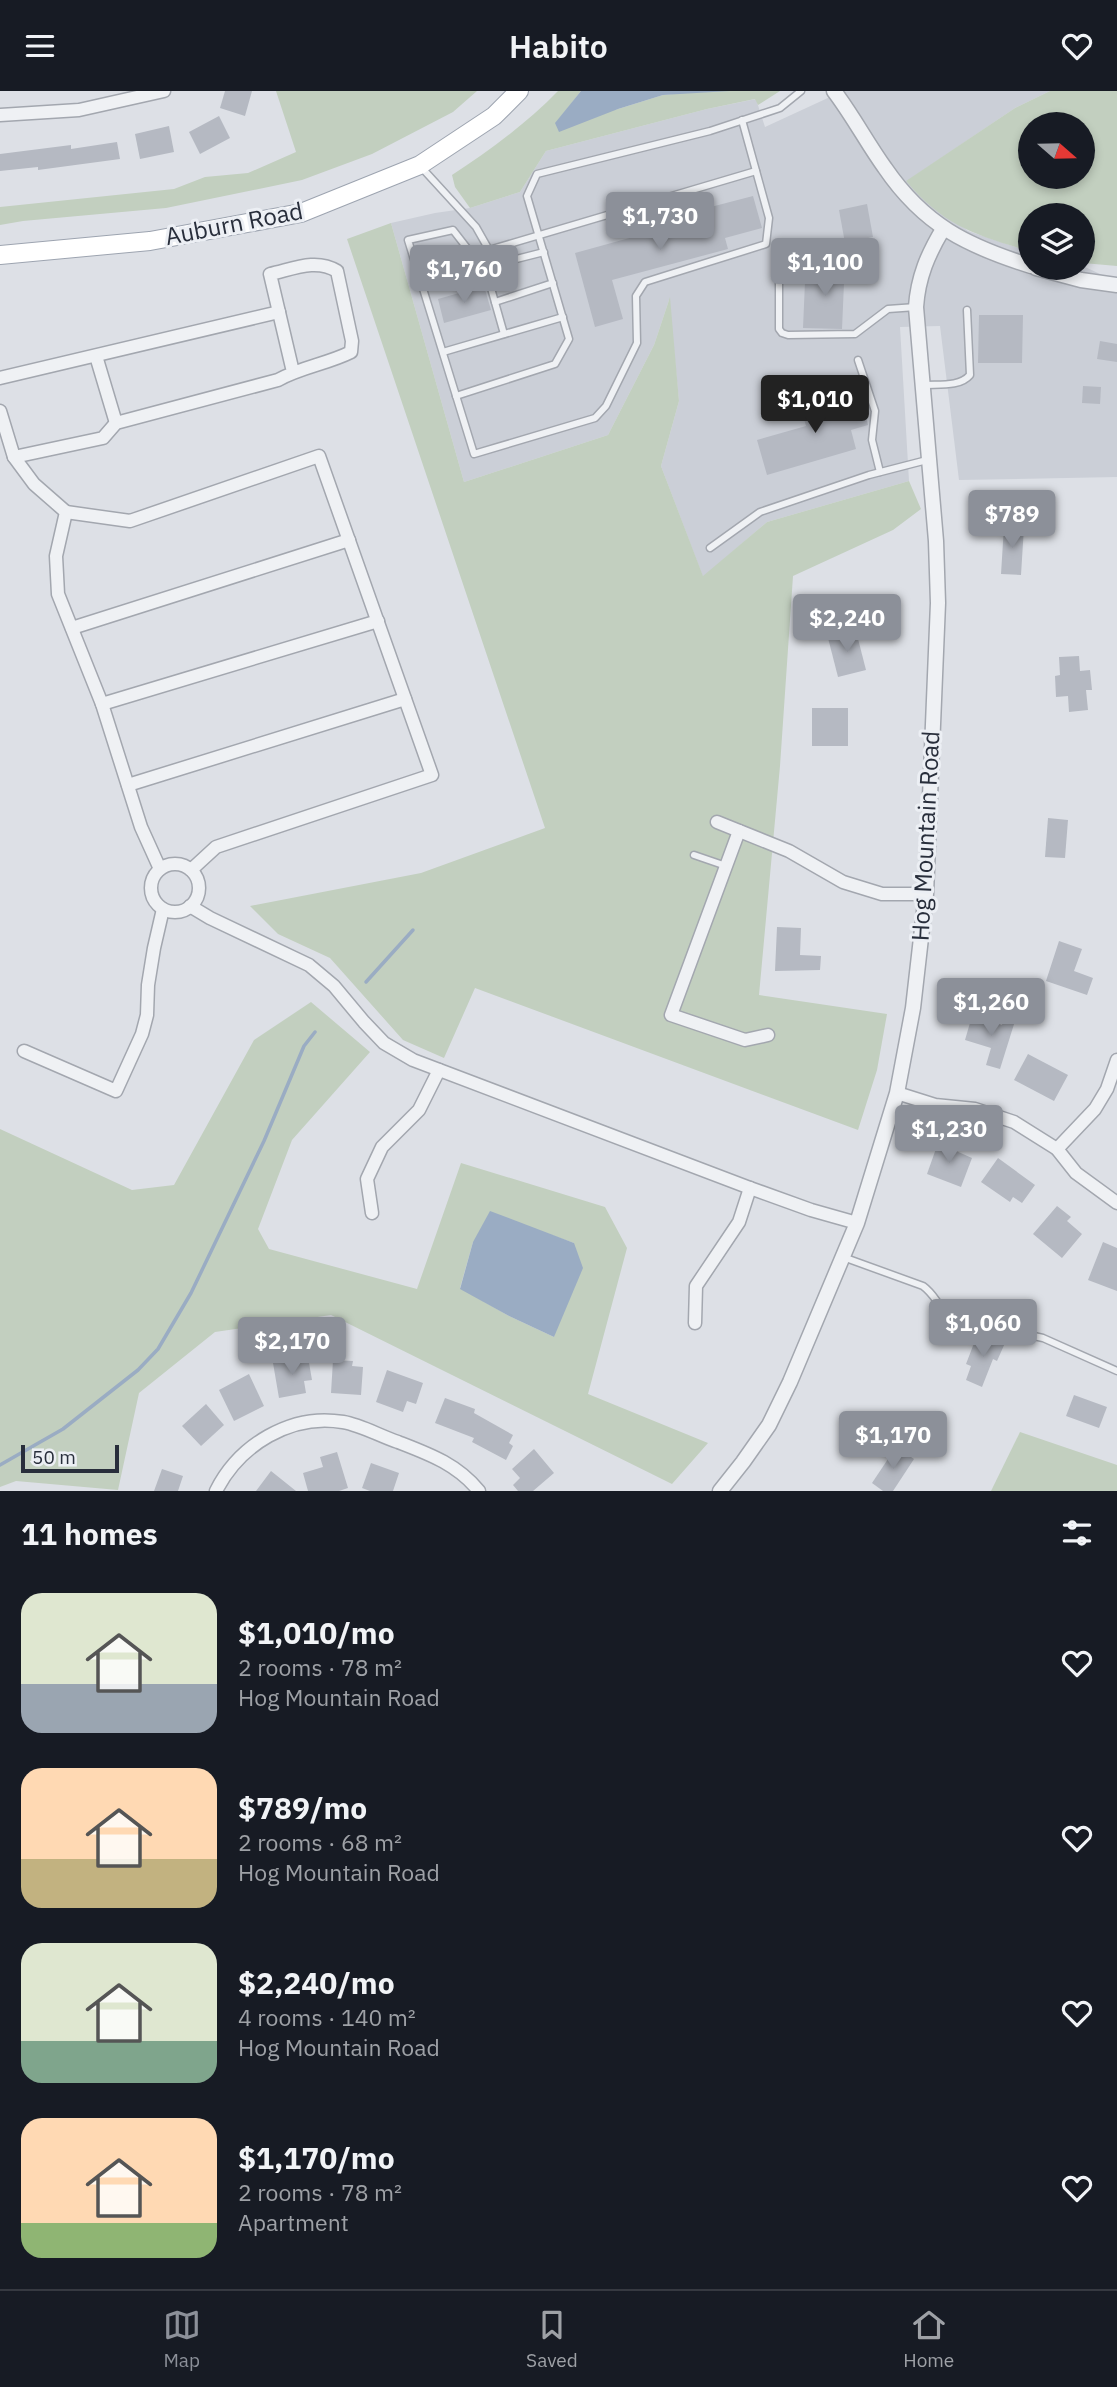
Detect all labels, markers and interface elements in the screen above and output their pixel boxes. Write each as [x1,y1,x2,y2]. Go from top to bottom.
text: Habito [509,25,608,67]
icon: menu [21,27,59,65]
icon: heart [1058,27,1096,65]
north arrow [1018,112,1096,189]
map controls [1018,112,1095,280]
pin: $1,730 [603,193,717,252]
street label: Auburn Road [162,194,306,252]
text: $1,730 [622,200,698,230]
button: layers [1018,203,1095,280]
pin: $1,100 [768,239,882,298]
pin: $1,760 [407,245,521,305]
text: $1,100 [787,246,863,276]
text: $1,760 [426,253,502,283]
pin: $1,010 [758,375,872,435]
text: $1,010 [777,383,853,413]
pin: $789 [971,491,1053,550]
text: $789 [984,498,1040,528]
pin: $2,240 [790,595,904,654]
text: $2,240 [809,602,885,632]
street label: Hog Mountain Road [904,730,946,942]
pin: $1,260 [934,979,1048,1038]
text: $1,260 [953,986,1029,1016]
pin: $1,230 [892,1105,1006,1165]
text: $1,230 [911,1113,987,1143]
pin: $1,060 [926,1299,1040,1359]
text: $1,060 [945,1307,1021,1337]
pin: $2,170 [235,1317,349,1377]
text: $2,170 [254,1325,330,1355]
pin: $1,170 [836,1411,950,1471]
text: $1,170 [855,1419,931,1449]
scale bar [21,1442,119,1474]
text: 50 m [32,1445,76,1469]
text: 11 homes [21,1514,158,1553]
icon: filters [1058,1514,1096,1552]
text: $1,010/mo [238,1613,395,1652]
icon: home [77,1621,161,1705]
icon: heart [1058,1644,1096,1682]
text: 2 rooms · 78 m² [238,1652,402,1682]
text: Hog Mountain Road [238,1682,440,1712]
text: $789/mo [238,1788,367,1827]
icon: home [77,1796,161,1880]
icon: heart [1058,1819,1096,1857]
text: 2 rooms · 68 m² [238,1827,402,1857]
text: Hog Mountain Road [238,1857,440,1887]
text: $2,240/mo [238,1963,395,2002]
icon: home [77,1971,161,2055]
icon: heart [1058,1994,1096,2032]
text: 4 rooms · 140 m² [238,2002,416,2032]
text: Hog Mountain Road [238,2032,440,2062]
text: $1,170/mo [238,2138,395,2177]
icon: home [77,2146,161,2230]
icon: heart [1058,2169,1096,2207]
text: 2 rooms · 78 m² [238,2177,402,2207]
text: Apartment [238,2207,349,2237]
tab: Map [163,2306,201,2372]
tab: Saved [526,2306,578,2372]
tab: Home [903,2306,954,2372]

